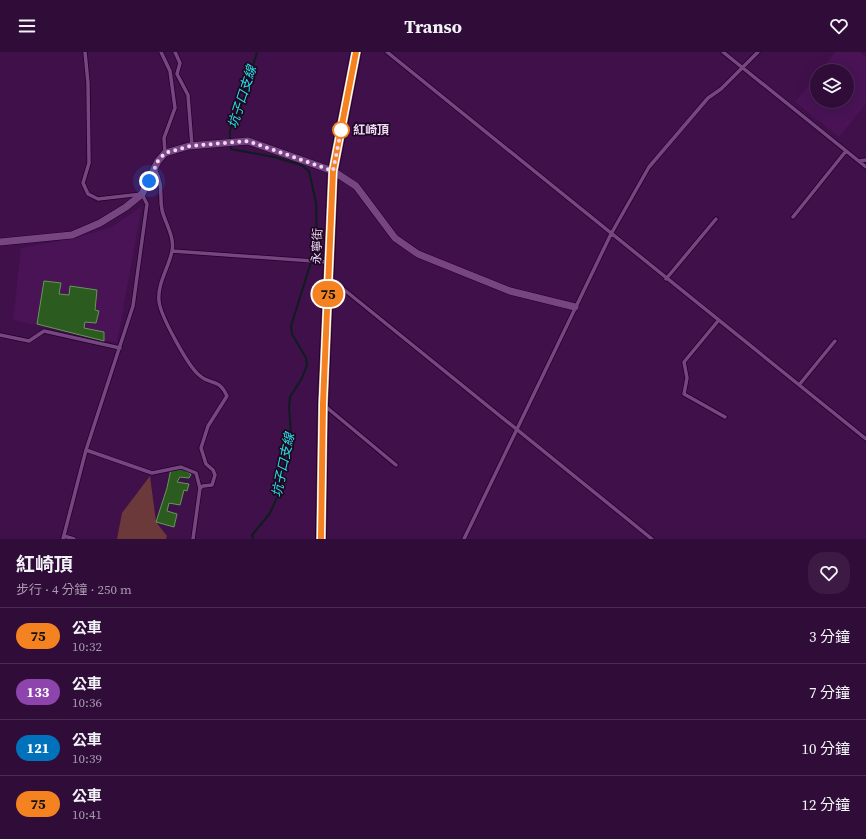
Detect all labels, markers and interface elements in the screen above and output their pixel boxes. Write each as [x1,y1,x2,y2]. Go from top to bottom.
text: Transo [404,14,462,39]
icon: menu [16,15,38,37]
icon: heart [828,15,850,37]
water label: 坑子口支線 [224,62,261,131]
map controls [810,64,854,108]
button: layers [810,64,854,108]
marker: 紅崎頂 [332,121,350,139]
place label: 紅崎頂 [353,122,389,138]
your location [139,171,159,191]
street label: 永寧街 [308,228,326,264]
line badge: 75 [310,281,346,307]
text: 75 [320,284,336,304]
water label: 坑子口支線 [268,429,298,499]
text: 紅崎頂 [16,551,73,577]
button: heart [808,552,850,594]
text: 步行 · 4 分鐘 · 250 m [16,581,132,598]
text: 公車 [72,617,102,638]
text: 75 [30,626,46,646]
text: 3 分鐘 [809,626,850,647]
text: 10:32 [72,638,102,655]
text: 公車 [72,673,102,694]
text: 133 [27,682,49,702]
text: 7 分鐘 [809,682,850,703]
text: 10:36 [72,694,102,711]
text: 公車 [72,729,102,750]
text: 121 [27,738,49,758]
text: 10 分鐘 [802,738,850,759]
text: 10:39 [72,750,102,767]
text: 公車 [72,785,102,806]
text: 75 [30,794,46,814]
text: 12 分鐘 [802,794,850,815]
text: 10:41 [72,806,102,823]

